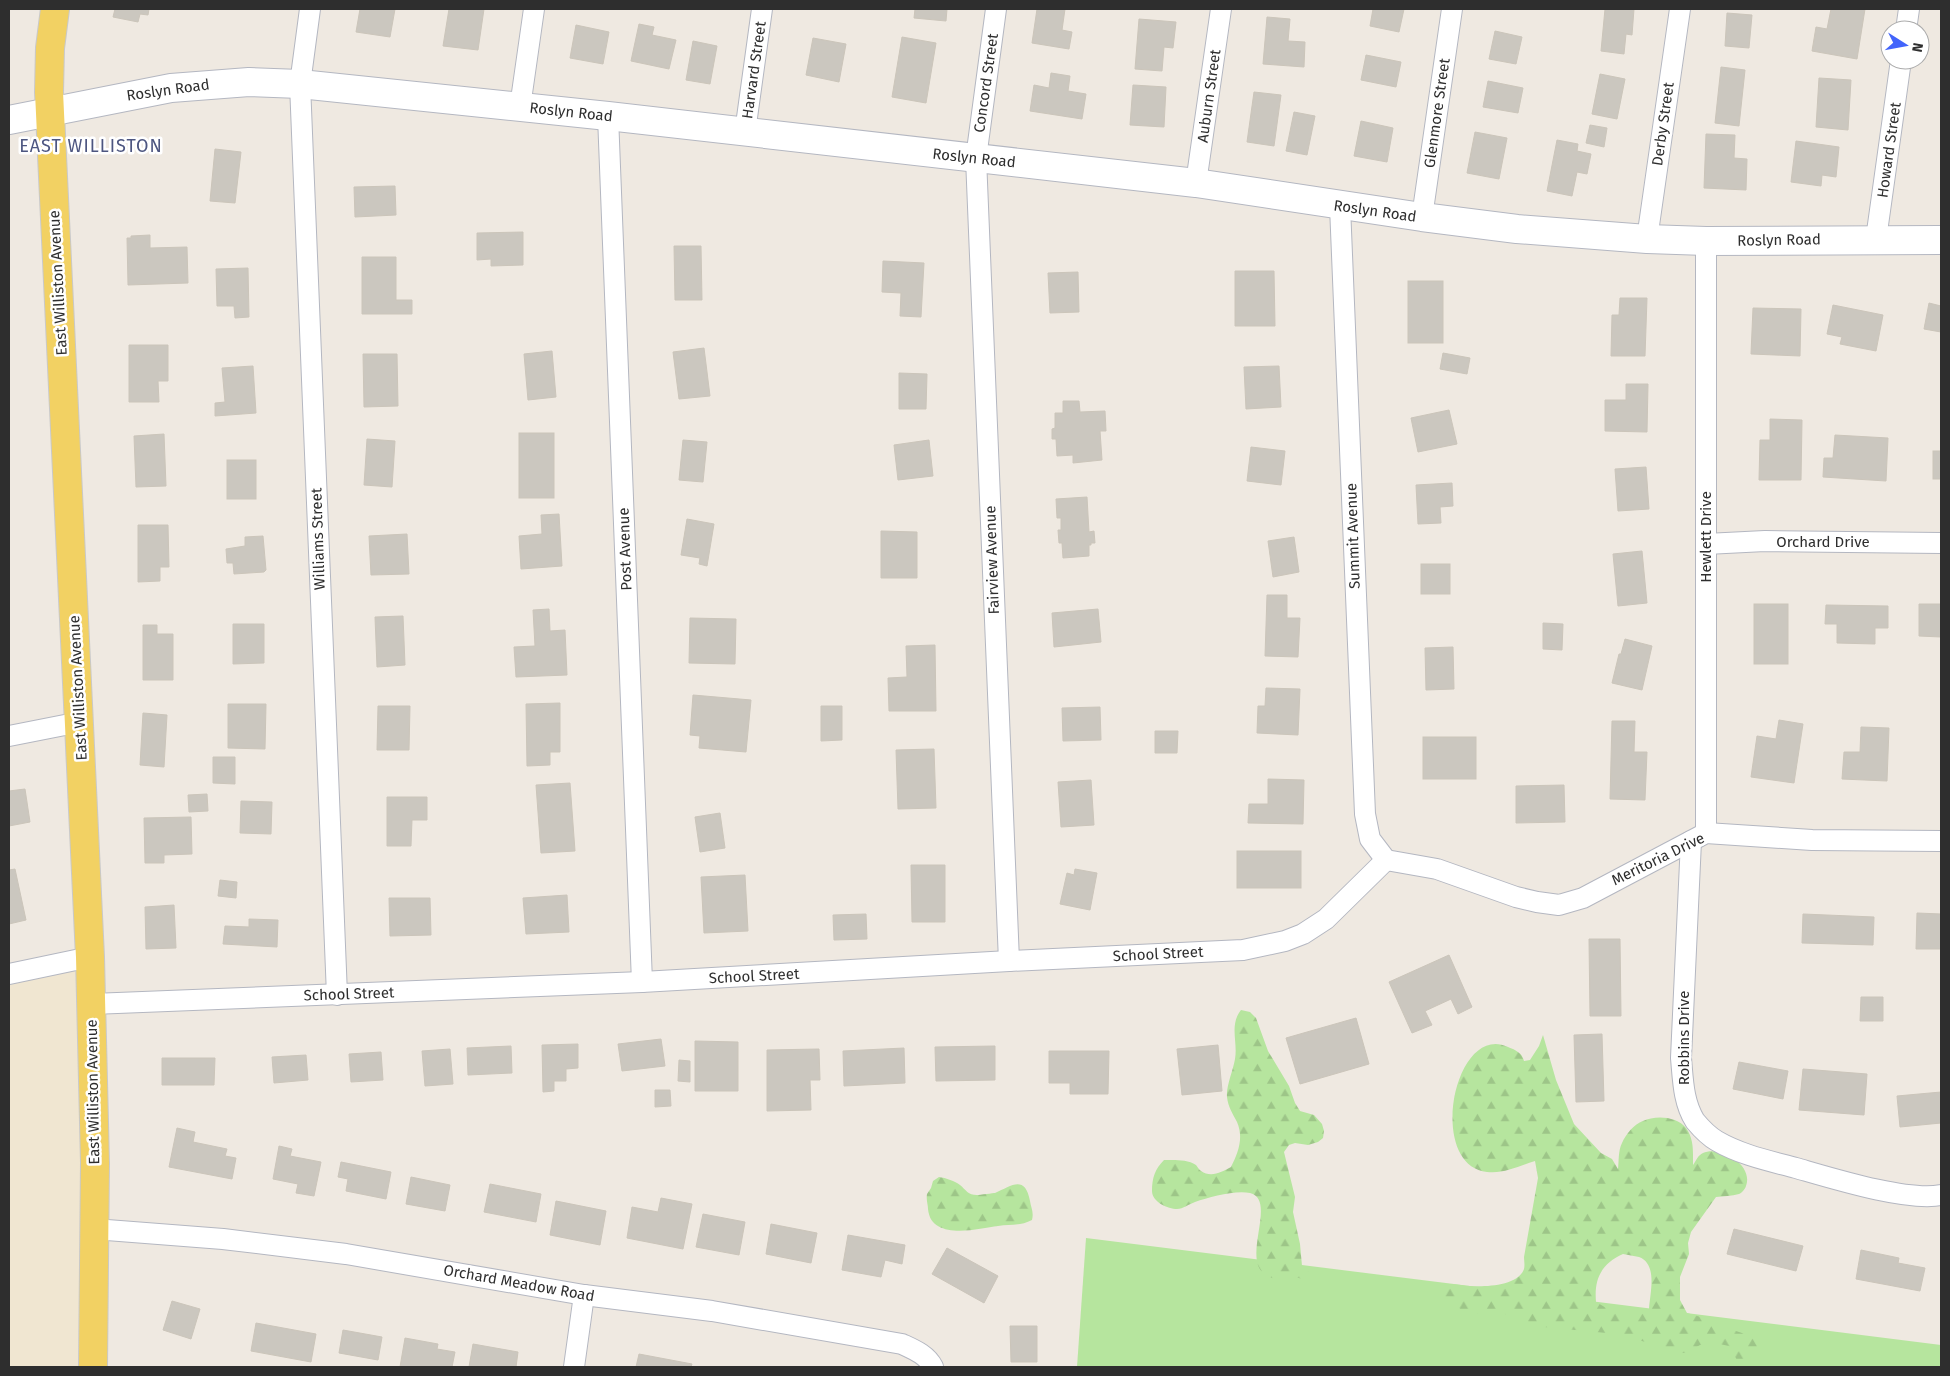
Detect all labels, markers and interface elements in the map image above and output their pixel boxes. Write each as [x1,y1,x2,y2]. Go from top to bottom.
street label: Harvard Street [738,19,770,120]
north arrow [1880,20,1930,70]
street label: Concord Street [970,32,1002,134]
text: N [1908,41,1927,54]
street label: Auburn Street [1194,48,1225,144]
street label: Glenmore Street [1420,56,1454,169]
street label: Roslyn Road [125,75,211,105]
street label: Derby Street [1648,80,1678,167]
street label: Roslyn Road [528,99,614,125]
street label: Howard Street [1873,100,1905,199]
district label: EAST WILLISTON [19,135,163,157]
street label: Roslyn Road [931,145,1017,171]
street label: Roslyn Road [1332,196,1418,226]
street label: East Williston Avenue [45,210,71,356]
street label: Roslyn Road [1737,230,1821,250]
street label: Summit Avenue [1342,483,1364,589]
street label: Williams Street [307,487,329,590]
street label: Hewlett Drive [1697,491,1715,583]
street label: Fairview Avenue [981,505,1003,615]
street label: Post Avenue [615,507,635,591]
street label: Orchard Drive [1776,533,1870,551]
street label: East Williston Avenue [65,615,91,761]
street label: Meritoria Drive [1609,829,1707,889]
street label: School Street [1112,943,1204,965]
street label: School Street [708,965,800,987]
street label: School Street [303,983,395,1005]
street label: Robbins Drive [1675,991,1693,1085]
street label: East Williston Avenue [83,1019,103,1165]
street label: Orchard Meadow Road [442,1261,596,1305]

